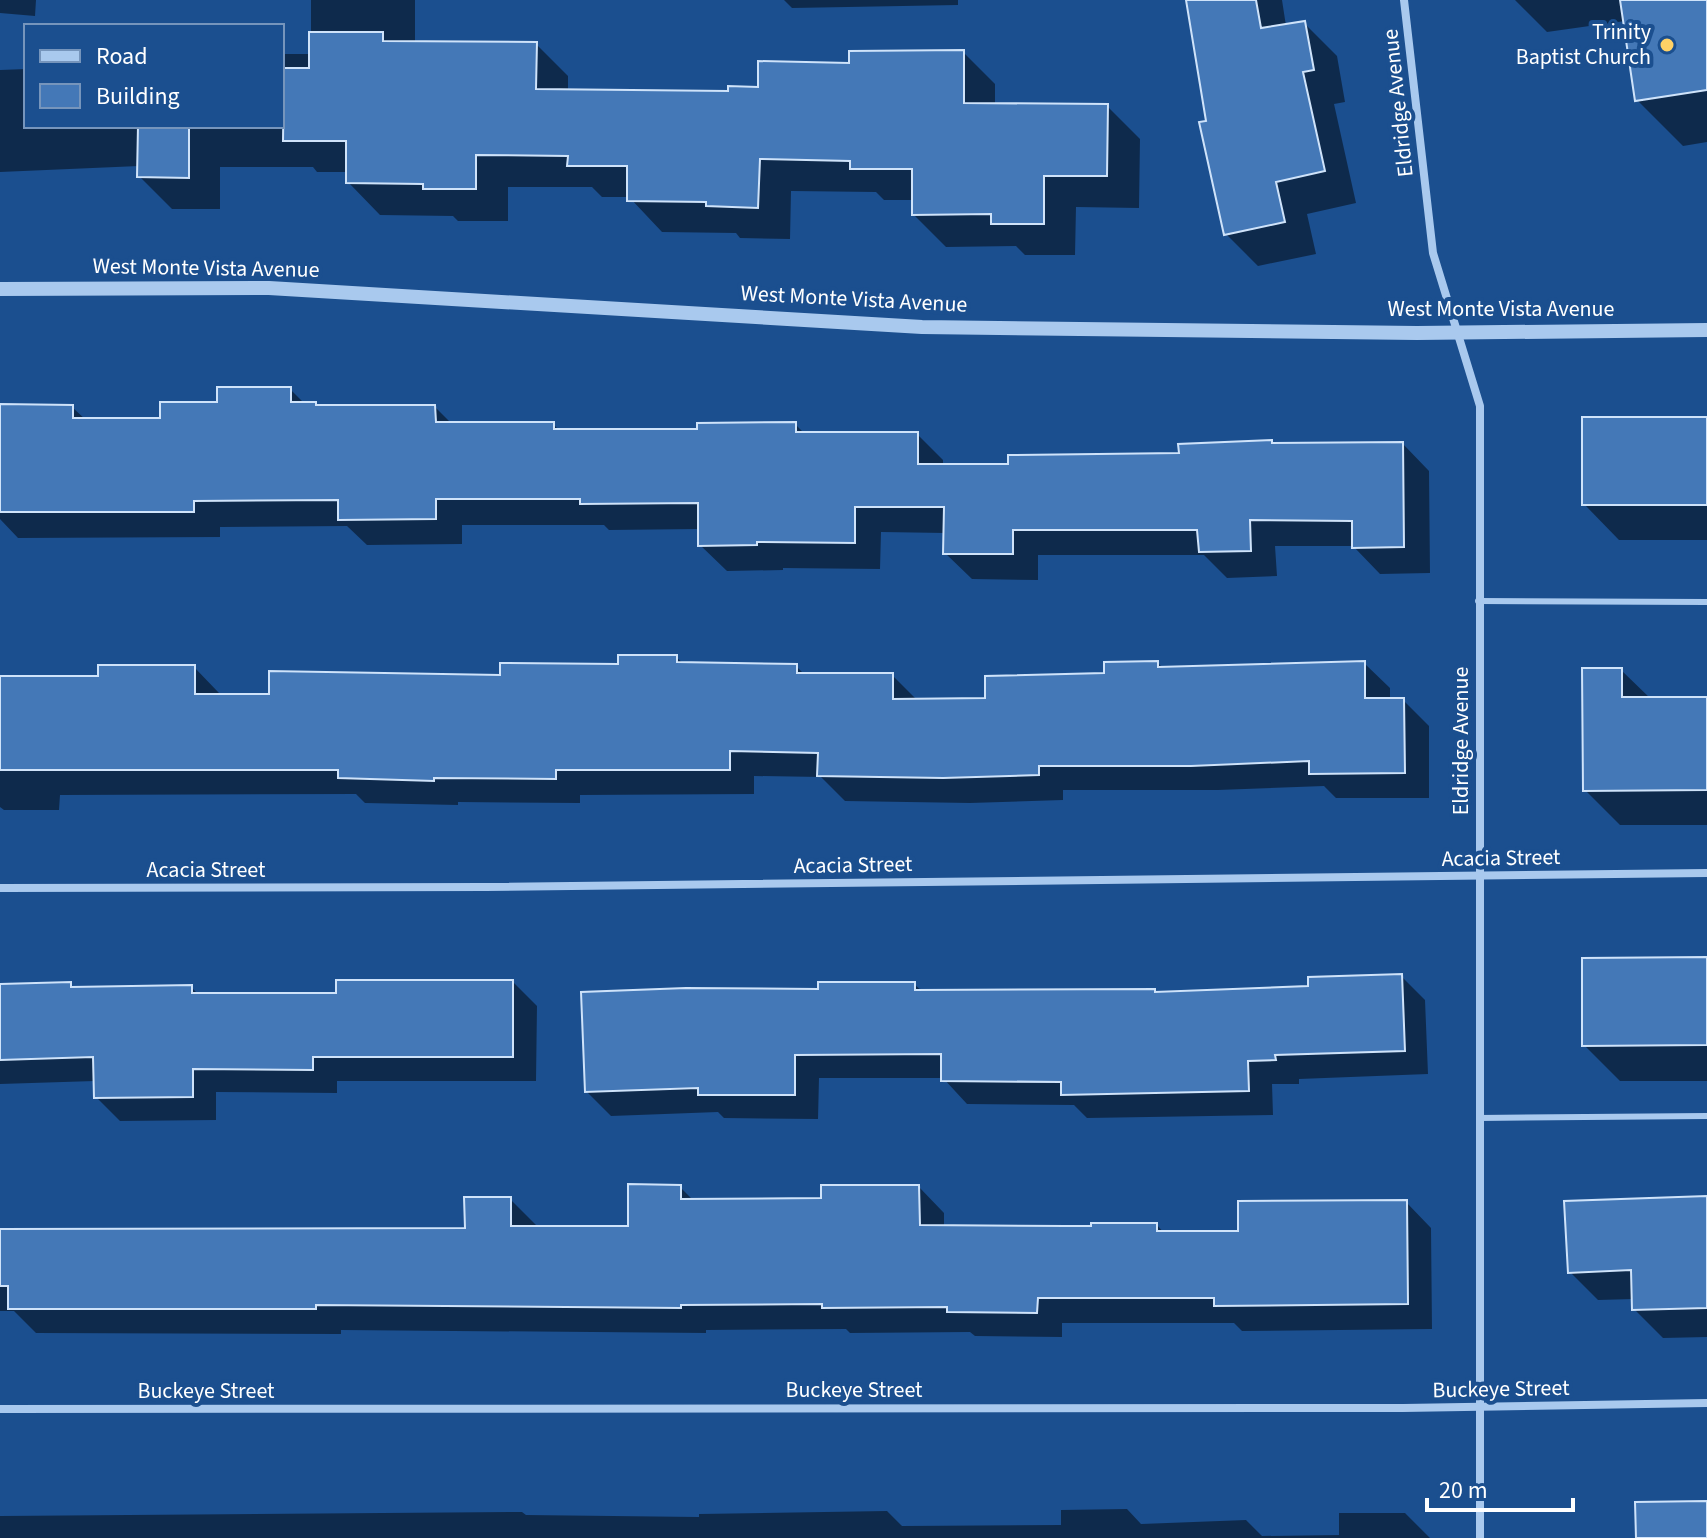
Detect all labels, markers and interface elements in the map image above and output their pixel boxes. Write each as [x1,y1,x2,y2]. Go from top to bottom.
place label: Trinity Baptist Church [1516,16,1652,73]
legend [24,24,284,128]
street label: Eldridge Avenue [1374,27,1422,179]
marker: Trinity Baptist Church [1658,36,1676,54]
text: Road [96,39,148,74]
text: Building [96,79,180,114]
street label: West Monte Vista Avenue [92,250,320,286]
street label: West Monte Vista Avenue [740,277,968,321]
street label: West Monte Vista Avenue [1388,293,1615,325]
street label: Eldridge Avenue [1445,667,1477,815]
street label: Acacia Street [1441,841,1561,875]
street label: Acacia Street [793,848,913,882]
street label: Acacia Street [147,854,266,886]
street label: Buckeye Street [1432,1372,1570,1406]
street label: Buckeye Street [785,1374,923,1406]
street label: Buckeye Street [137,1375,275,1407]
scale bar [1427,1462,1573,1512]
text: 20 m [1439,1473,1488,1508]

